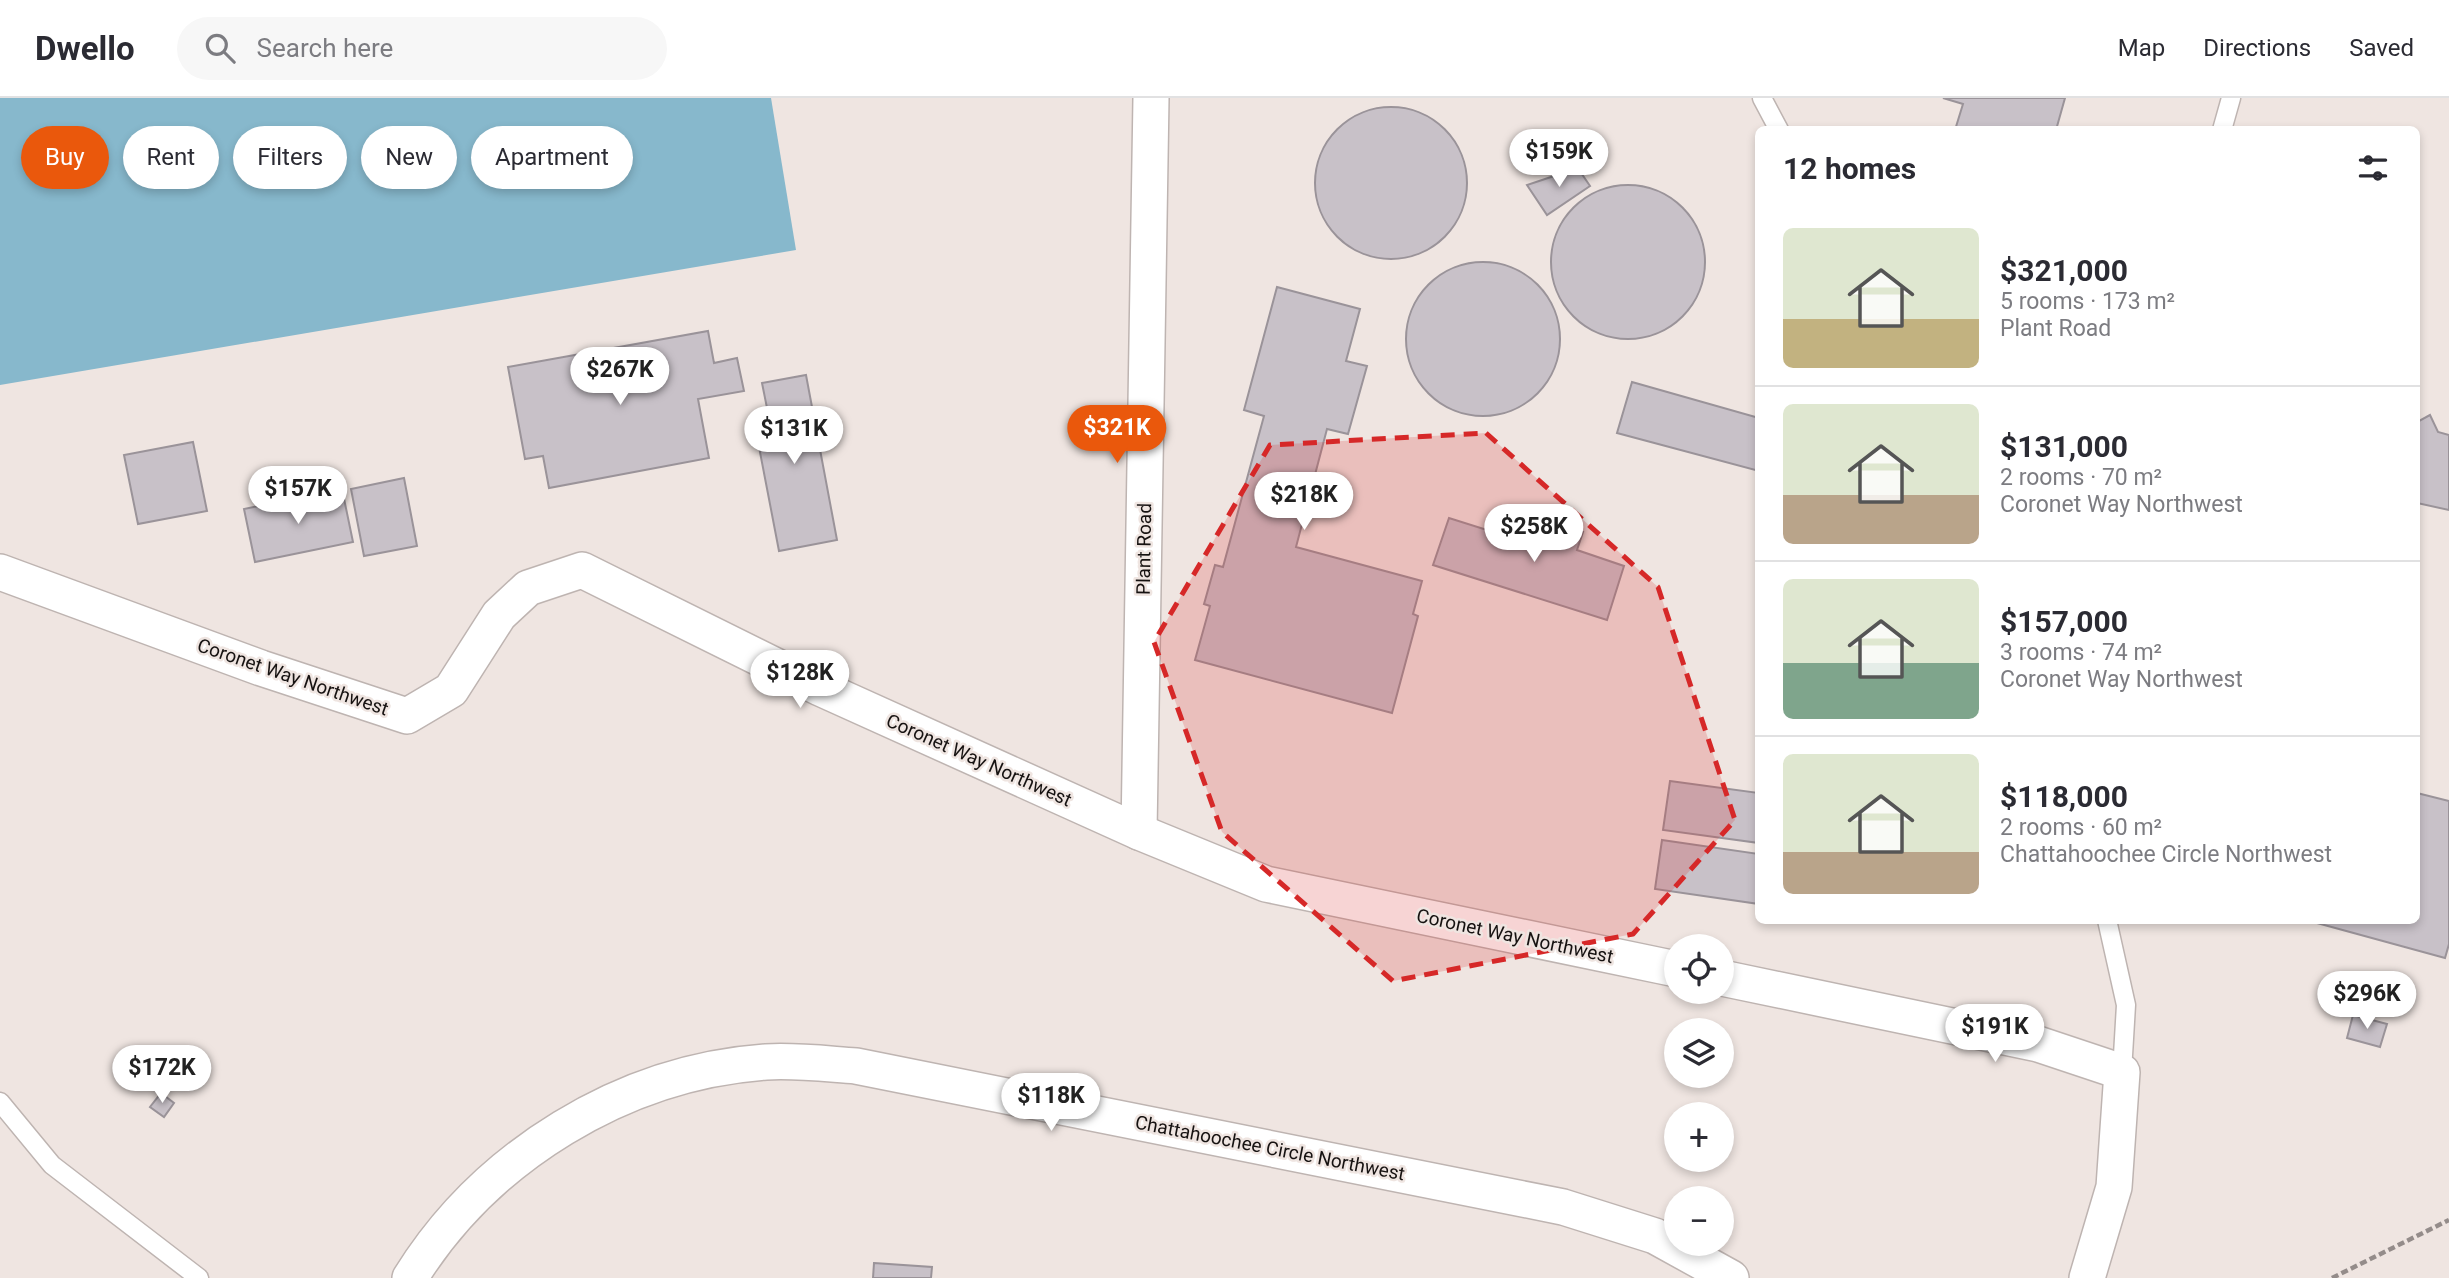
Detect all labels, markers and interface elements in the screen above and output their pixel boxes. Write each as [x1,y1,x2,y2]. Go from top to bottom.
search box [177,17,667,80]
text: Dwello [35,29,135,68]
icon: search [201,29,239,67]
text: Search here [257,33,393,63]
text: Map [2118,34,2165,62]
text: Directions [2203,34,2311,62]
text: Saved [2349,34,2414,62]
chip: Buy [21,126,109,189]
chip: Rent [123,126,219,189]
chip: Filters [233,126,347,189]
chip: New [361,126,457,189]
chip: Apartment [471,126,633,189]
pin: $159K [1510,130,1608,189]
text: $159K [1525,138,1593,165]
icon: filters [2354,149,2392,187]
text: 12 homes [1783,151,1916,186]
text: $321,000 [2000,253,2128,288]
icon: home [1839,256,1923,340]
text: 5 rooms · 173 m² [2000,288,2175,315]
text: Plant Road [2000,315,2111,342]
pin: $267K [571,348,669,407]
text: $267K [586,356,654,383]
pin: $131K [745,406,843,466]
pin: $321K [1068,406,1166,465]
text: $321K [1083,414,1151,441]
text: $131K [760,415,828,442]
text: $131,000 [2000,429,2128,464]
icon: home [1839,432,1923,516]
text: 2 rooms · 70 m² [2000,464,2162,491]
pin: $157K [249,466,347,526]
pin: $218K [1255,472,1353,532]
text: $157K [264,475,332,502]
text: $218K [1270,481,1338,508]
text: Coronet Way Northwest [2000,491,2243,518]
street label: Plant Road [1132,503,1156,595]
pin: $258K [1485,504,1583,564]
text: $258K [1500,513,1568,540]
text: $157,000 [2000,604,2128,639]
icon: home [1839,607,1923,691]
street label: Coronet Way Northwest [194,633,392,721]
text: 3 rooms · 74 m² [2000,639,2162,666]
pin: $128K [751,650,849,710]
text: $128K [766,659,834,686]
text: Coronet Way Northwest [2000,666,2243,693]
street label: Coronet Way Northwest [883,709,1075,811]
text: $118,000 [2000,779,2128,814]
icon: home [1839,782,1923,866]
text: 2 rooms · 60 m² [2000,814,2162,841]
text: Chattahoochee Circle Northwest [2000,841,2332,868]
street label: Coronet Way Northwest [1415,904,1615,968]
map controls [1664,934,1734,1256]
button: locate [1664,934,1734,1004]
pin: $296K [2318,972,2416,1031]
text: $296K [2333,980,2401,1007]
pin: $191K [1946,1004,2044,1064]
text: $191K [1961,1013,2029,1040]
button: layers [1664,1018,1734,1088]
pin: $172K [113,1046,211,1105]
text: $172K [128,1054,196,1081]
pin: $118K [1002,1074,1100,1133]
text: $118K [1017,1082,1085,1109]
button: + [1664,1102,1734,1172]
street label: Chattahoochee Circle Northwest [1133,1111,1407,1185]
button: − [1664,1186,1734,1256]

